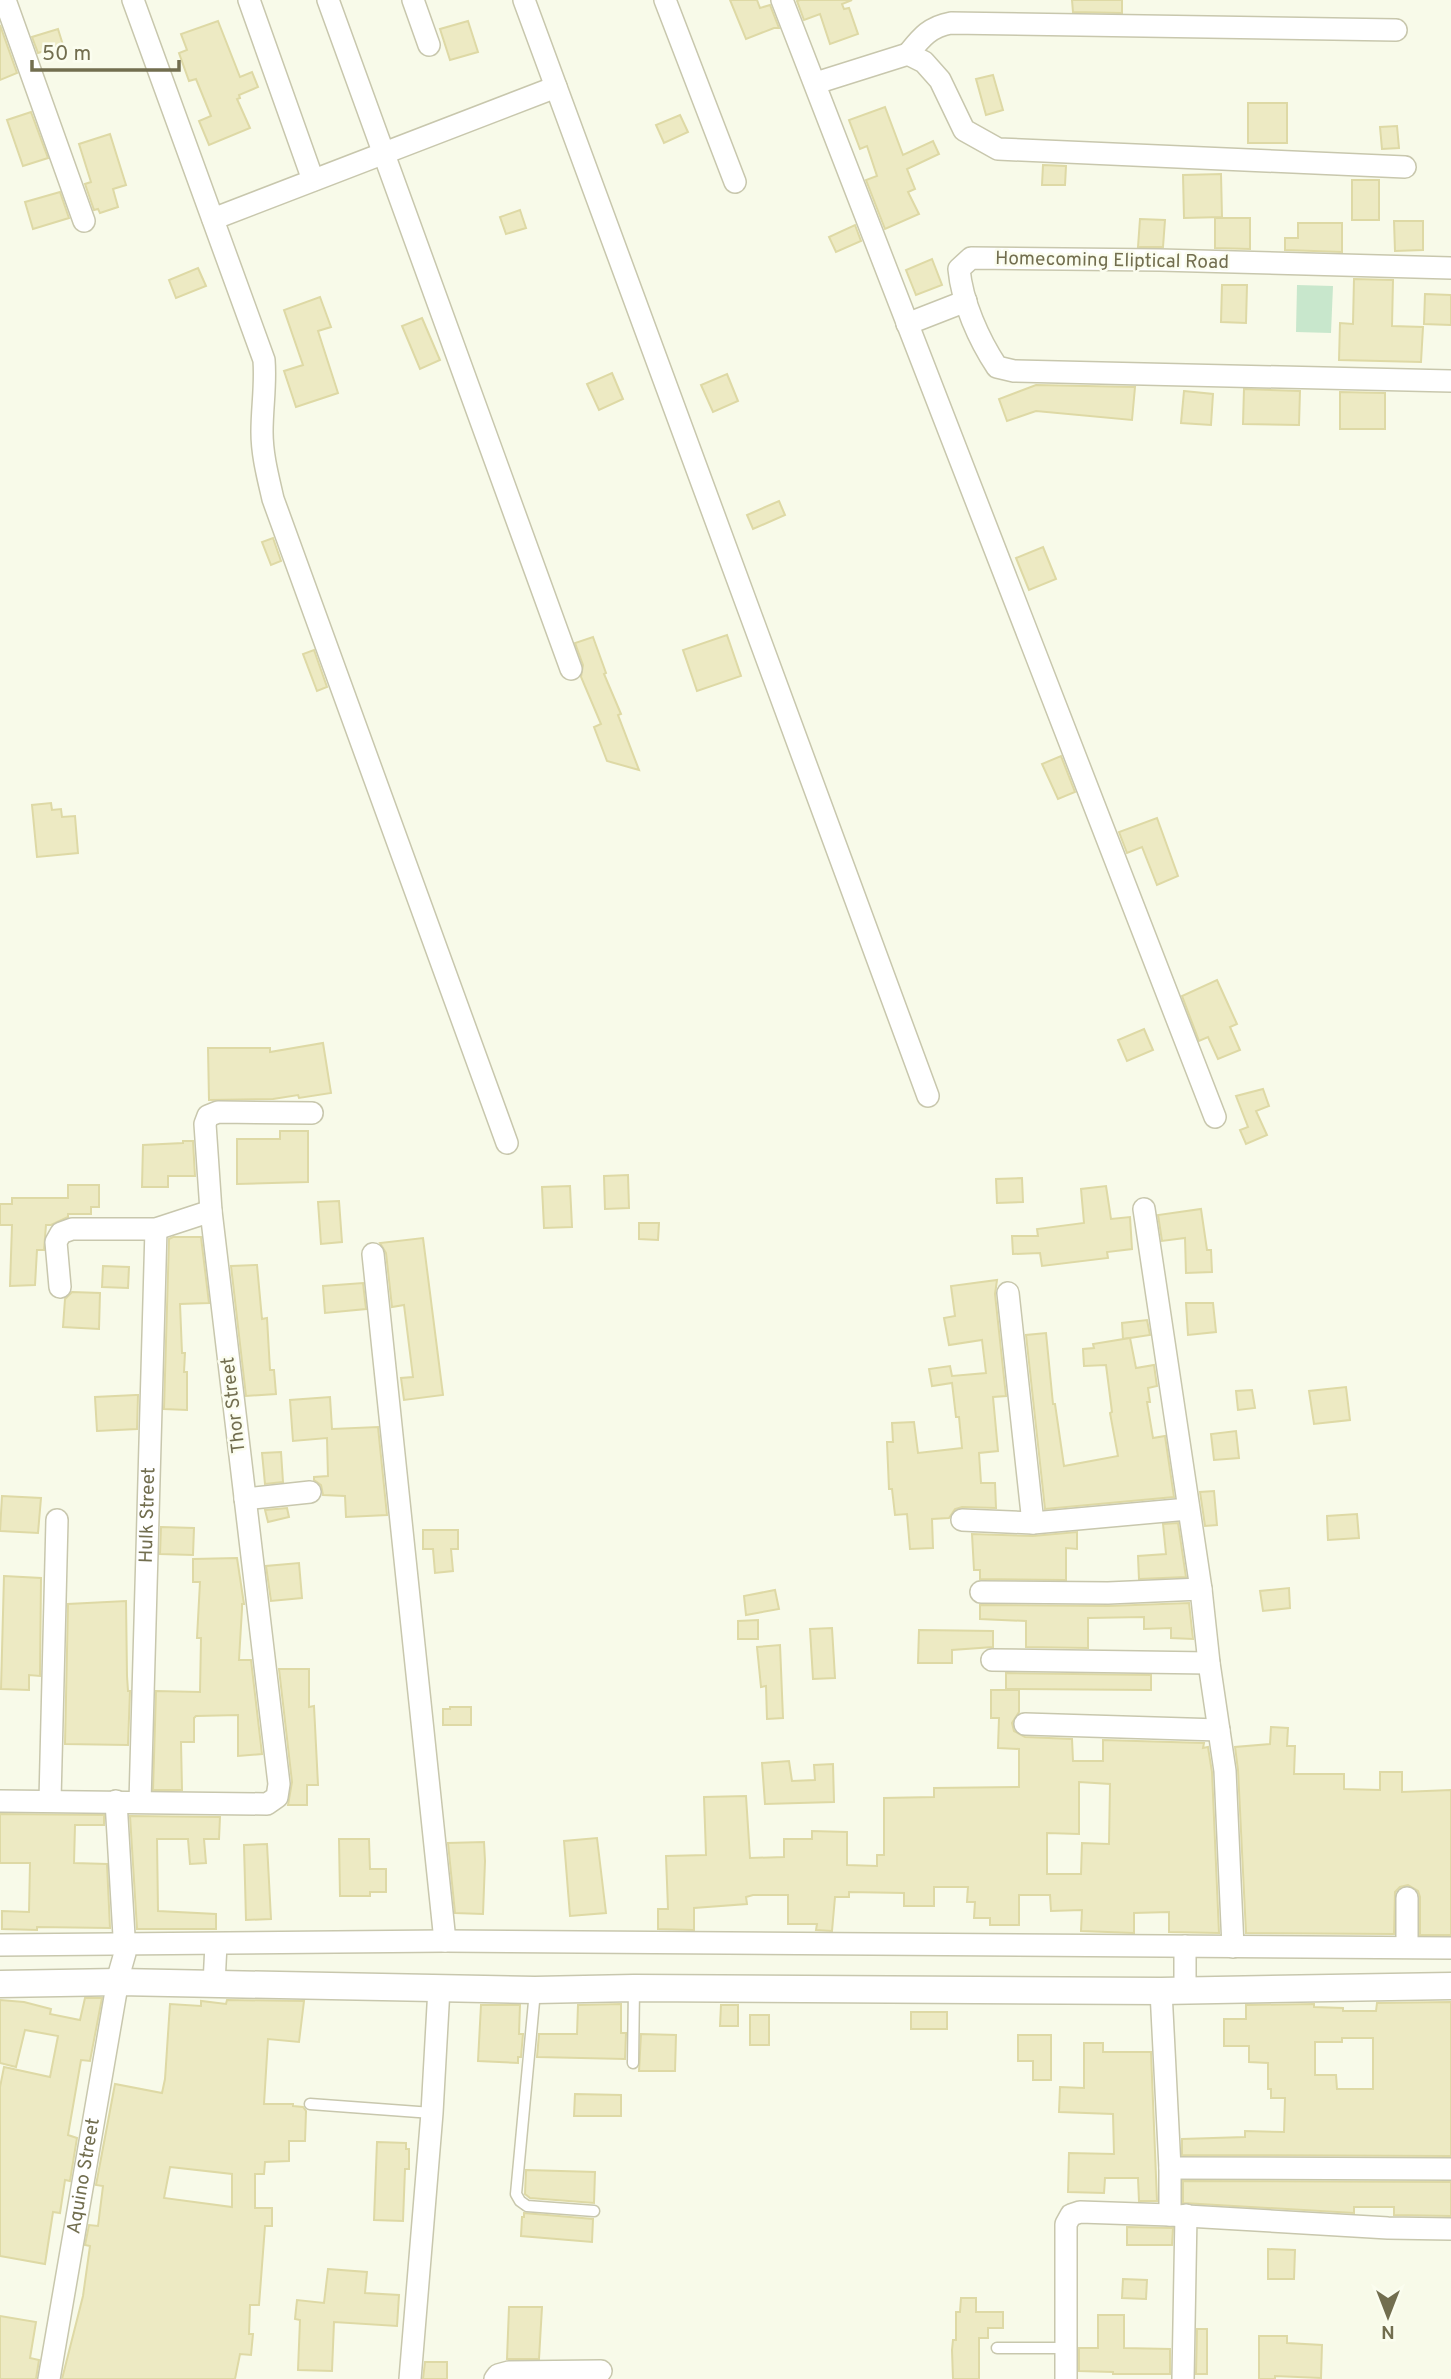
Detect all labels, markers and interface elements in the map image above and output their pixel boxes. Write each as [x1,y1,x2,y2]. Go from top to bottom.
scale bar [32,28,178,72]
text: 50 m [42,41,91,68]
street label: Homecoming Eliptical Road [995,247,1229,275]
street label: Thor Street [216,1356,252,1454]
street label: Hulk Street [135,1467,161,1563]
street label: Aquino Street [62,2116,106,2236]
north arrow [1353,2281,1423,2351]
text: N [1381,2319,1395,2343]

